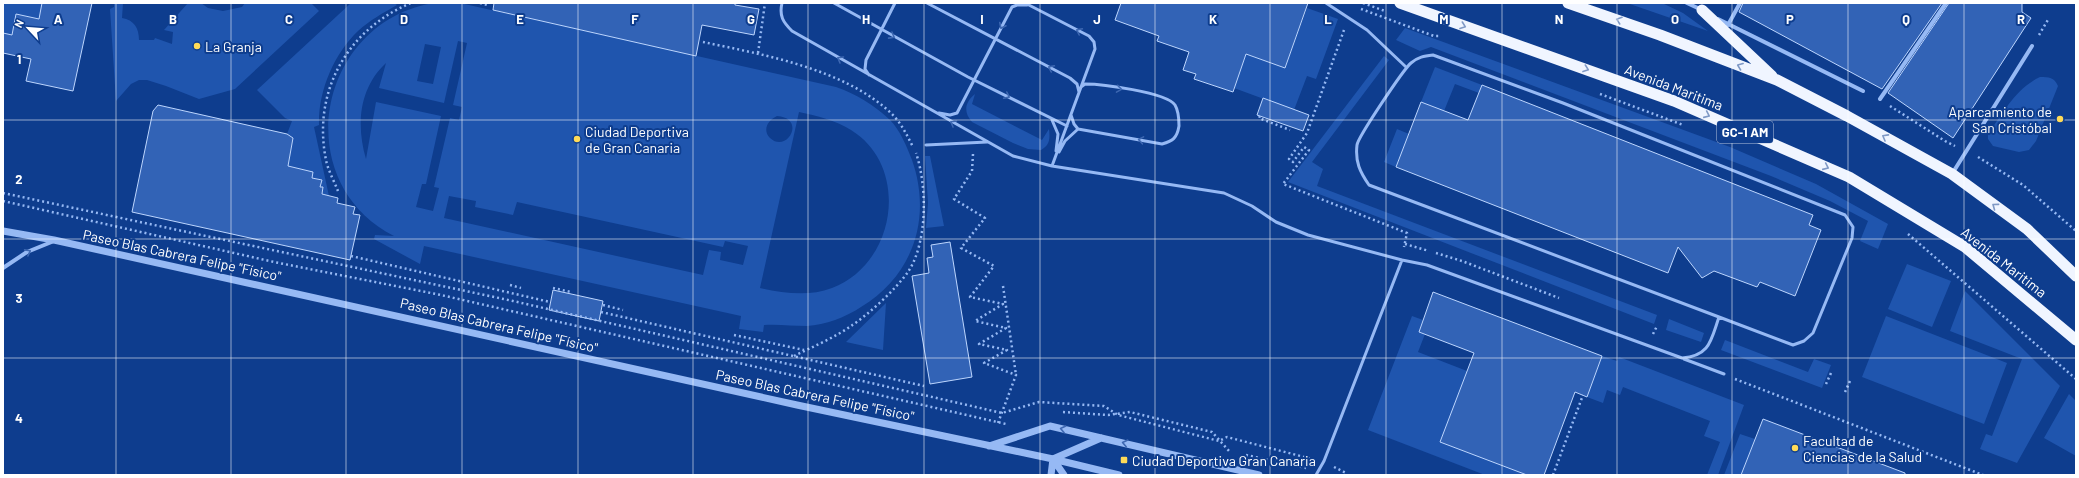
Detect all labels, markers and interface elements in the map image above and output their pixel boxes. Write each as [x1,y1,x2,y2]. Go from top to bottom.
north arrow [8,8,48,48]
text: A [54,11,63,27]
text: B [169,11,177,27]
text: C [285,11,293,27]
text: D [400,11,408,27]
text: E [516,11,524,27]
text: F [631,11,639,27]
text: G [747,11,755,27]
text: H [862,11,870,27]
text: I [980,11,984,27]
text: J [1093,11,1101,27]
text: K [1209,11,1217,27]
text: L [1324,11,1332,27]
text: M [1439,11,1449,27]
text: N [1555,11,1563,27]
text: O [1671,11,1679,27]
text: P [1786,11,1794,27]
text: Q [1902,11,1910,27]
text: R [2017,11,2025,27]
text: N [11,17,26,30]
one-way arrow [1615,17,1622,25]
one-way arrow [1460,21,1467,29]
one-way arrow [1000,22,1007,29]
one-way arrow [1076,28,1083,35]
one-way arrow [888,31,895,38]
place label: La Granja [205,38,262,55]
marker: La Granja [192,41,202,51]
text: 1 [17,51,21,67]
one-way arrow [837,56,844,63]
street label: Avenida Maritima [1622,60,1726,114]
one-way arrow [1737,62,1744,70]
one-way arrow [1048,65,1055,73]
one-way arrow [1582,65,1589,73]
one-way arrow [1116,84,1122,93]
one-way arrow [1003,92,1010,99]
place label: Aparcamiento de San Cristóbal [1949,103,2052,136]
one-way arrow [1703,110,1711,118]
marker: Aparcamiento de San Cristóbal [2055,114,2065,124]
one-way arrow [950,120,957,127]
road number: GC-1 AM [1717,121,1773,143]
place label: Ciudad Deportiva de Gran Canaria [585,123,689,156]
marker: Ciudad Deportiva de Gran Canaria [572,134,582,144]
one-way arrow [1882,135,1889,142]
one-way arrow [1138,136,1144,145]
one-way arrow [1823,163,1830,171]
text: 2 [15,171,23,187]
one-way arrow [1993,204,2000,211]
street label: Avenida Maritima [1958,223,2050,301]
street label: Paseo Blas Cabrera Felipe "Físico" [81,226,283,284]
one-way arrow [24,250,31,257]
text: 3 [15,290,23,306]
street label: Paseo Blas Cabrera Felipe "Físico" [399,294,600,356]
street label: Paseo Blas Cabrera Felipe "Físico" [714,366,916,424]
text: 4 [15,410,23,426]
one-way arrow [1060,425,1067,434]
place label: Facultad de Ciencias de la Salud [1803,432,1922,465]
one-way arrow [1122,440,1128,448]
marker: Facultad de Ciencias de la Salud [1790,443,1800,453]
place label: Ciudad Deportiva Gran Canaria [1132,452,1316,469]
marker: Ciudad Deportiva Gran Canaria [1119,455,1129,465]

